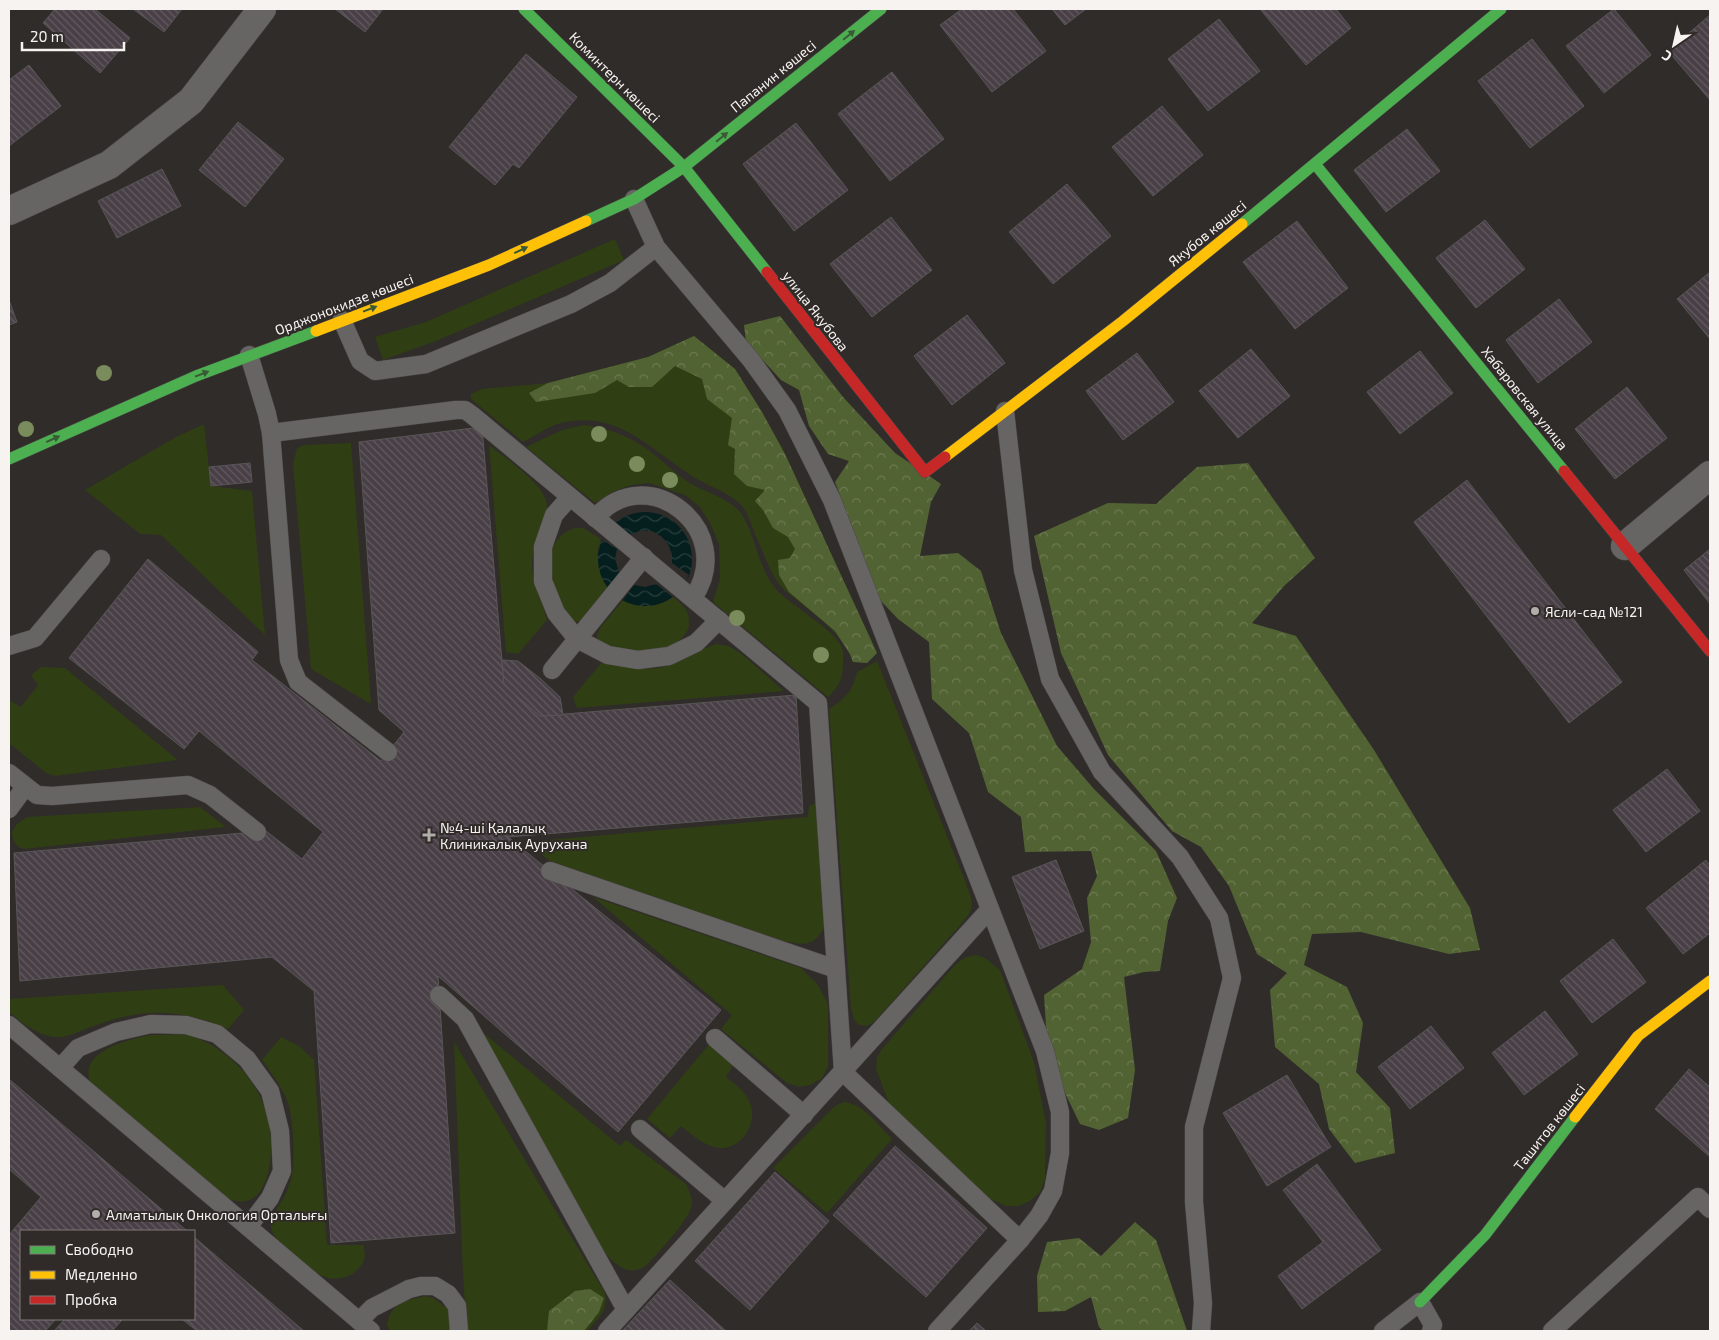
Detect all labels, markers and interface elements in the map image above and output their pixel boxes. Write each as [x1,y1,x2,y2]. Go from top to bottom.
scale bar [22,20,125,52]
north arrow [1649,20,1699,70]
text: 20 m [30,27,64,45]
street label: Коминтерн көшесі [566,28,664,126]
one-way arrow [842,29,855,40]
street label: Папанин көшесі [727,36,819,116]
text: С [1658,47,1675,66]
one-way arrow [716,131,729,142]
street label: Якубов көшесі [1165,196,1249,270]
one-way arrow [514,245,528,253]
street label: улица Якубова [779,267,853,355]
street label: Орджонокидзе көшесі [272,270,416,338]
one-way arrow [363,305,377,313]
street label: Хабаровская улица [1478,343,1572,453]
one-way arrow [195,369,209,377]
one-way arrow [46,435,60,443]
place label: Ясли-сад №121 [1545,603,1643,620]
marker: Ясли-сад №121 [1529,605,1541,617]
place label: №4-ші Қалалық Клиникалық Аурухана [440,819,587,852]
marker: №4-ші Қалалық Клиникалық Аурухана [422,828,436,842]
street label: Ташитов көшесі [1510,1080,1588,1174]
place label: Алматылық Онкология Орталығы [106,1206,327,1223]
marker: Алматылық Онкология Орталығы [90,1208,102,1220]
legend [20,1230,195,1320]
text: Свободно [65,1240,134,1258]
text: Медленно [65,1265,138,1283]
text: Пробка [65,1290,117,1308]

